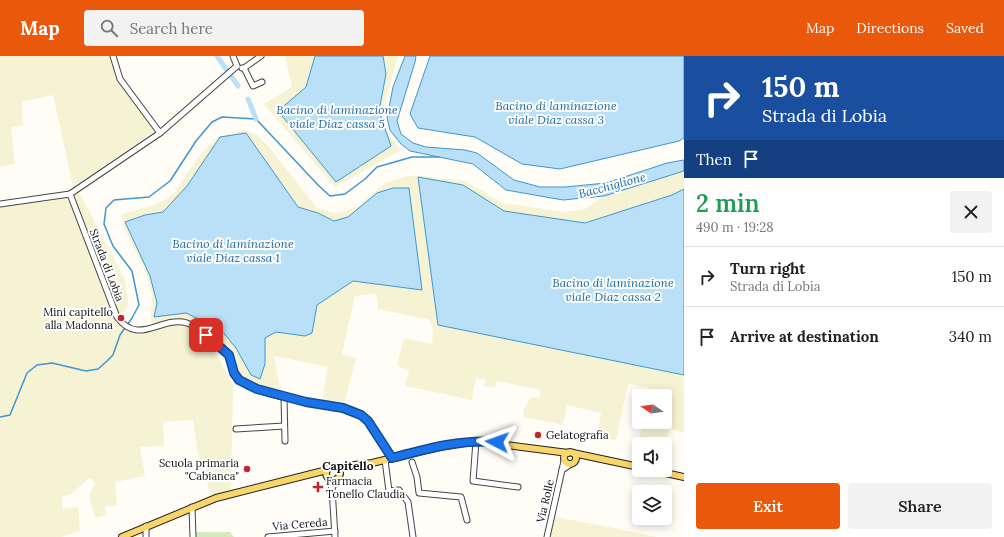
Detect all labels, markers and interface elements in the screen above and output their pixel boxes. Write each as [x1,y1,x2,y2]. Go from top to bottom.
search box [84,10,364,46]
text: Map [20,16,60,40]
icon: search [98,17,120,39]
text: Search here [130,19,213,38]
text: Map [806,19,834,37]
text: Directions [856,19,924,37]
text: Saved [946,19,984,37]
text: 150 m [762,69,839,105]
icon: right [696,72,748,124]
water label: Bacino di laminazione viale Diaz cassa 3 [495,98,617,127]
water label: Bacino di laminazione viale Diaz cassa 5 [276,102,398,131]
text: Strada di Lobia [762,104,887,127]
icon: arrive [740,148,762,170]
text: Then [696,150,732,169]
water label: Bacchiglione [577,169,648,201]
text: 2 min [696,188,760,219]
button: close [950,191,992,233]
text: 490 m · 19:28 [696,219,774,236]
street label: Strada di Lobia [87,227,127,304]
water label: Bacino di laminazione viale Diaz cassa 1 [172,236,294,265]
text: Turn right [730,259,806,278]
icon: right [696,266,718,288]
text: 150 m [952,267,992,286]
water label: Bacino di laminazione viale Diaz cassa 2 [552,275,674,304]
text: Strada di Lobia [730,278,820,295]
place label: Mini capitello alla Madonna [43,305,113,332]
marker: Mini capitello alla Madonna [116,313,126,323]
pin [189,318,223,352]
icon: arrive [195,324,217,346]
icon: arrive [696,326,718,348]
text: Arrive at destination [730,327,879,346]
text: 340 m [949,327,992,346]
north arrow [632,389,672,429]
map controls [632,389,672,525]
position arrow [476,421,518,463]
place label: Gelatografia [546,428,609,442]
marker: Gelatografia [533,430,543,440]
button: sound [632,437,672,477]
place label: Scuola primaria "Cabianca" [159,456,239,483]
district label: Capitello [322,458,374,473]
marker: Scuola primaria "Cabianca" [242,464,252,474]
place label: Farmacia Tonello Claudia [326,474,405,501]
street label: Via Rolle [533,478,557,525]
marker: Farmacia Tonello Claudia [313,482,323,492]
button: Exit [696,483,840,529]
button: Share [848,483,992,529]
button: layers [632,485,672,525]
street label: Via Cereda [271,515,328,533]

